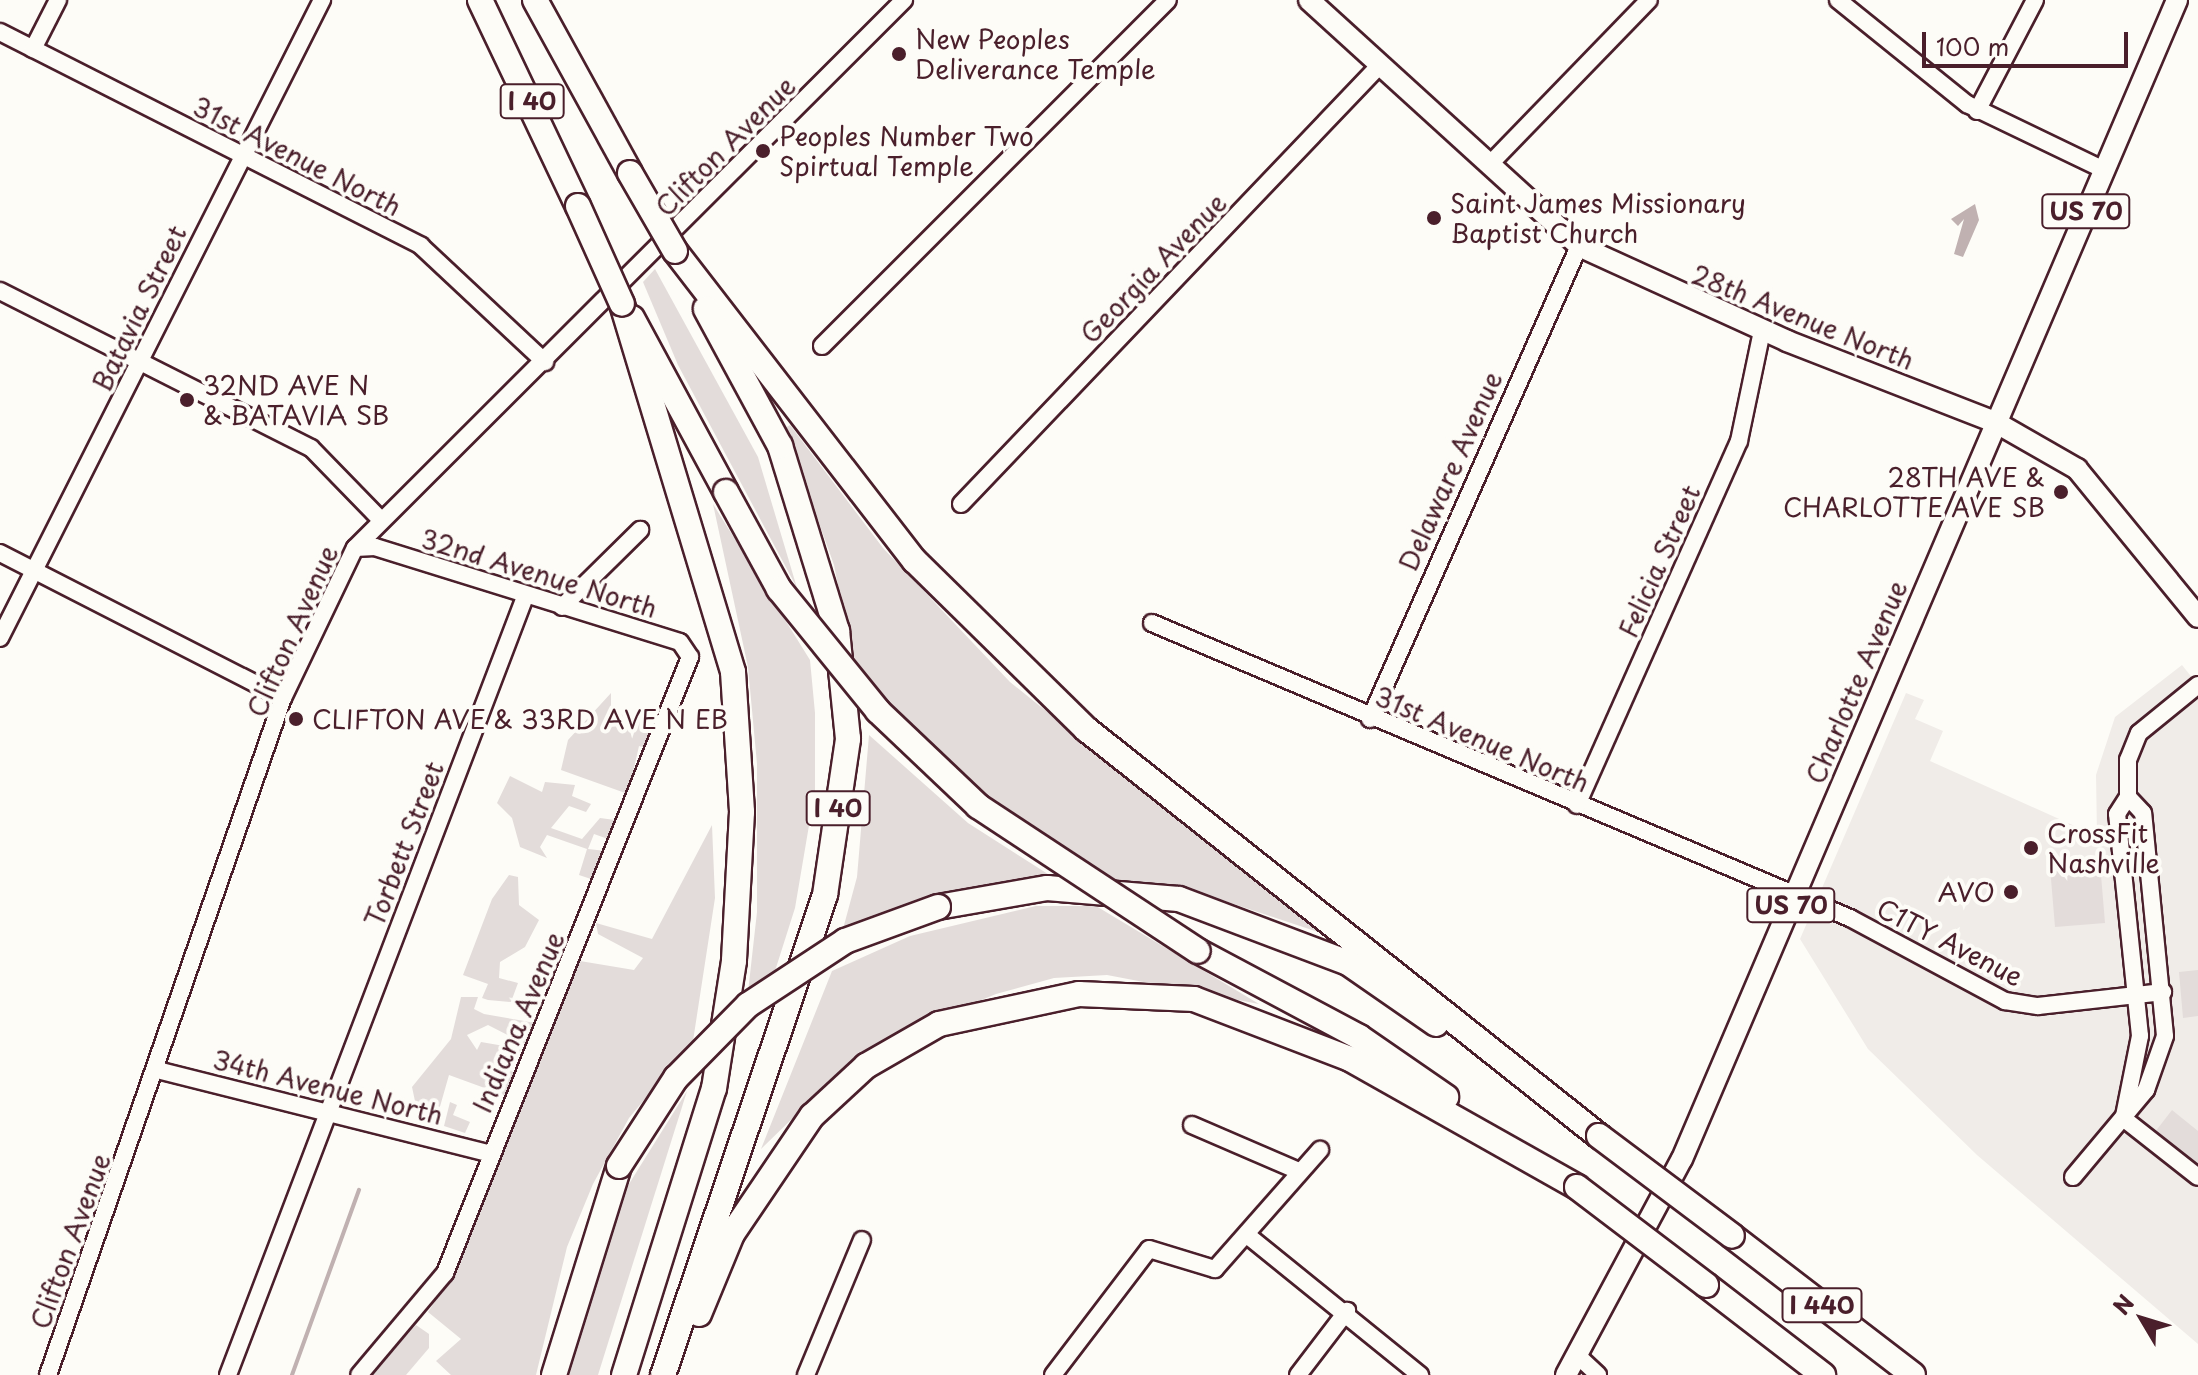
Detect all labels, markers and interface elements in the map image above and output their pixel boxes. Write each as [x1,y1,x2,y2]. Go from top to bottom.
scale bar [1926,16,2132,66]
place label: New Peoples Deliverance Temple [915,23,1156,84]
text: 100 m [1936,28,2009,64]
marker: New Peoples Deliverance Temple [890,45,908,63]
street label: Clifton Avenue [650,71,800,221]
road number: I 40 [498,81,566,121]
street label: 31st Avenue North [187,90,407,222]
place label: Peoples Number Two Spirtual Temple [779,120,1038,182]
marker: Peoples Number Two Spirtual Temple [754,142,772,160]
street label: Georgia Avenue [1073,186,1233,350]
place label: Saint James Missionary Baptist Church [1450,187,1748,248]
road number: US 70 [2042,191,2130,231]
marker: Saint James Missionary Baptist Church [1425,209,1443,227]
street label: Batavia Street [85,220,193,396]
street label: 28th Avenue North [1687,258,1919,376]
street label: Delaware Avenue [1392,367,1508,575]
place label: 32ND AVE N & BATAVIA SB [203,369,390,430]
marker: 32ND AVE N & BATAVIA SB [178,391,196,409]
place label: 28TH AVE & CHARLOTTE AVE SB [1780,461,2045,522]
street label: Felicia Street [1611,480,1707,642]
marker: 28TH AVE & CHARLOTTE AVE SB [2052,483,2070,501]
street label: 32nd Avenue North [418,522,660,624]
street label: Clifton Avenue [241,542,343,720]
street label: Charlotte Avenue [1800,577,1912,787]
street label: 31st Avenue North [1370,679,1594,799]
place label: CLIFTON AVE & 33RD AVE N EB [312,703,732,735]
marker: CLIFTON AVE & 33RD AVE N EB [287,710,305,728]
street label: Torbett Street [358,756,450,932]
road number: I 40 [804,788,872,828]
place label: CrossFit Nashville [2047,817,2160,878]
marker: CrossFit Nashville [2022,839,2040,857]
place label: AVO [1938,876,1995,908]
marker: AVO [2002,883,2020,901]
road number: US 70 [1747,885,1835,925]
street label: C1TY Avenue [1870,891,2030,993]
street label: Indiana Avenue [466,927,570,1117]
street label: 34th Avenue North [209,1043,447,1131]
street label: Clifton Avenue [24,1150,116,1332]
north arrow [2102,1279,2182,1359]
road number: I 440 [1780,1285,1864,1325]
text: N [2104,1287,2141,1321]

